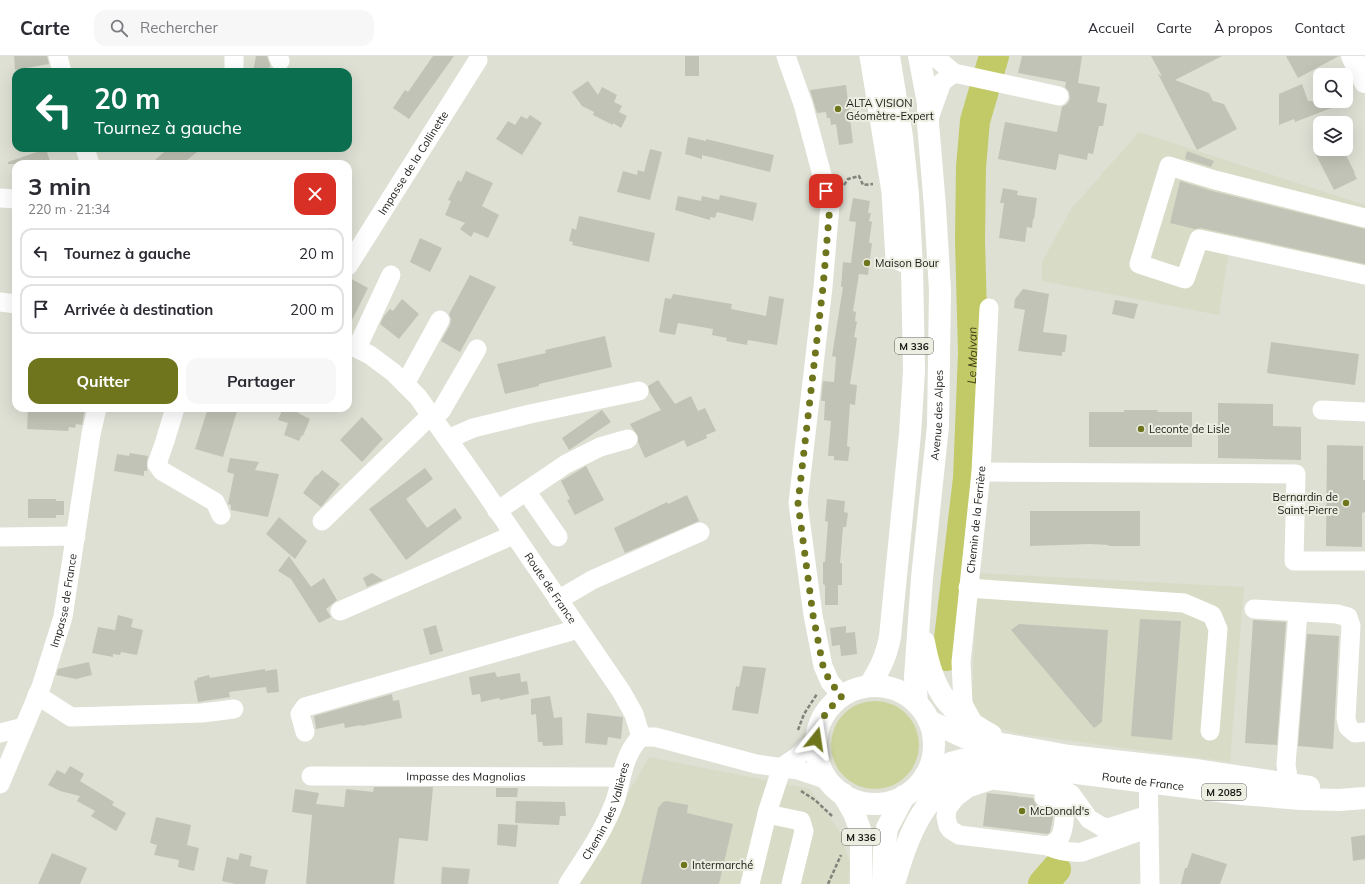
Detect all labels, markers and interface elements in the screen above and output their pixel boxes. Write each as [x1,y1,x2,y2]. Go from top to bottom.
search box [94,10,374,46]
text: Carte [20,16,70,40]
icon: search [108,17,130,39]
text: Rechercher [140,18,218,37]
text: Accueil [1088,19,1134,37]
text: Carte [1156,19,1192,37]
text: À propos [1214,19,1273,37]
text: Contact [1295,19,1345,37]
map controls [1313,68,1353,156]
button: search [1313,68,1353,108]
text: 20 m [94,81,160,116]
icon: left [28,84,80,136]
place label: ALTA VISION Géomètre-Expert [846,96,934,123]
marker: ALTA VISION Géomètre-Expert [833,104,843,114]
street label: Impasse de la Collinette [375,108,451,217]
text: Tournez à gauche [94,116,242,139]
button: layers [1313,116,1353,156]
text: 3 min [28,171,91,201]
button: close [294,173,336,215]
pin [809,174,843,208]
icon: arrive [815,180,837,202]
text: 220 m · 21:34 [28,201,110,217]
icon: left [30,242,52,264]
text: Tournez à gauche [64,244,191,263]
text: 20 m [299,244,334,263]
place label: Maison Bour [875,256,939,270]
marker: Maison Bour [862,258,872,268]
icon: arrive [30,298,52,320]
text: Arrivée à destination [64,300,213,319]
text: 200 m [290,300,334,319]
water label: Le Malvan [964,327,980,384]
road number: M 336 [895,338,933,354]
button: Quitter [28,358,178,404]
button: Partager [186,358,336,404]
street label: Avenue des Alpes [927,370,946,461]
place label: Leconte de Lisle [1149,422,1230,436]
marker: Leconte de Lisle [1136,424,1146,434]
street label: Chemin de la Ferrière [963,466,988,574]
place label: Bernardin de Saint-Pierre [1272,490,1338,517]
marker: Bernardin de Saint-Pierre [1341,498,1351,508]
street label: Route de France [521,550,580,626]
street label: Impasse de France [47,553,80,649]
position arrow [795,718,837,760]
street label: Chemin des Vallières [579,760,632,863]
street label: Impasse des Magnolias [406,769,526,784]
street label: Route de France [1101,769,1185,794]
road number: M 2085 [1202,784,1246,800]
place label: McDonald's [1030,804,1090,818]
marker: McDonald's [1017,806,1027,816]
road number: M 336 [842,829,880,845]
place label: Intermarché [692,858,753,872]
marker: Intermarché [679,860,689,870]

